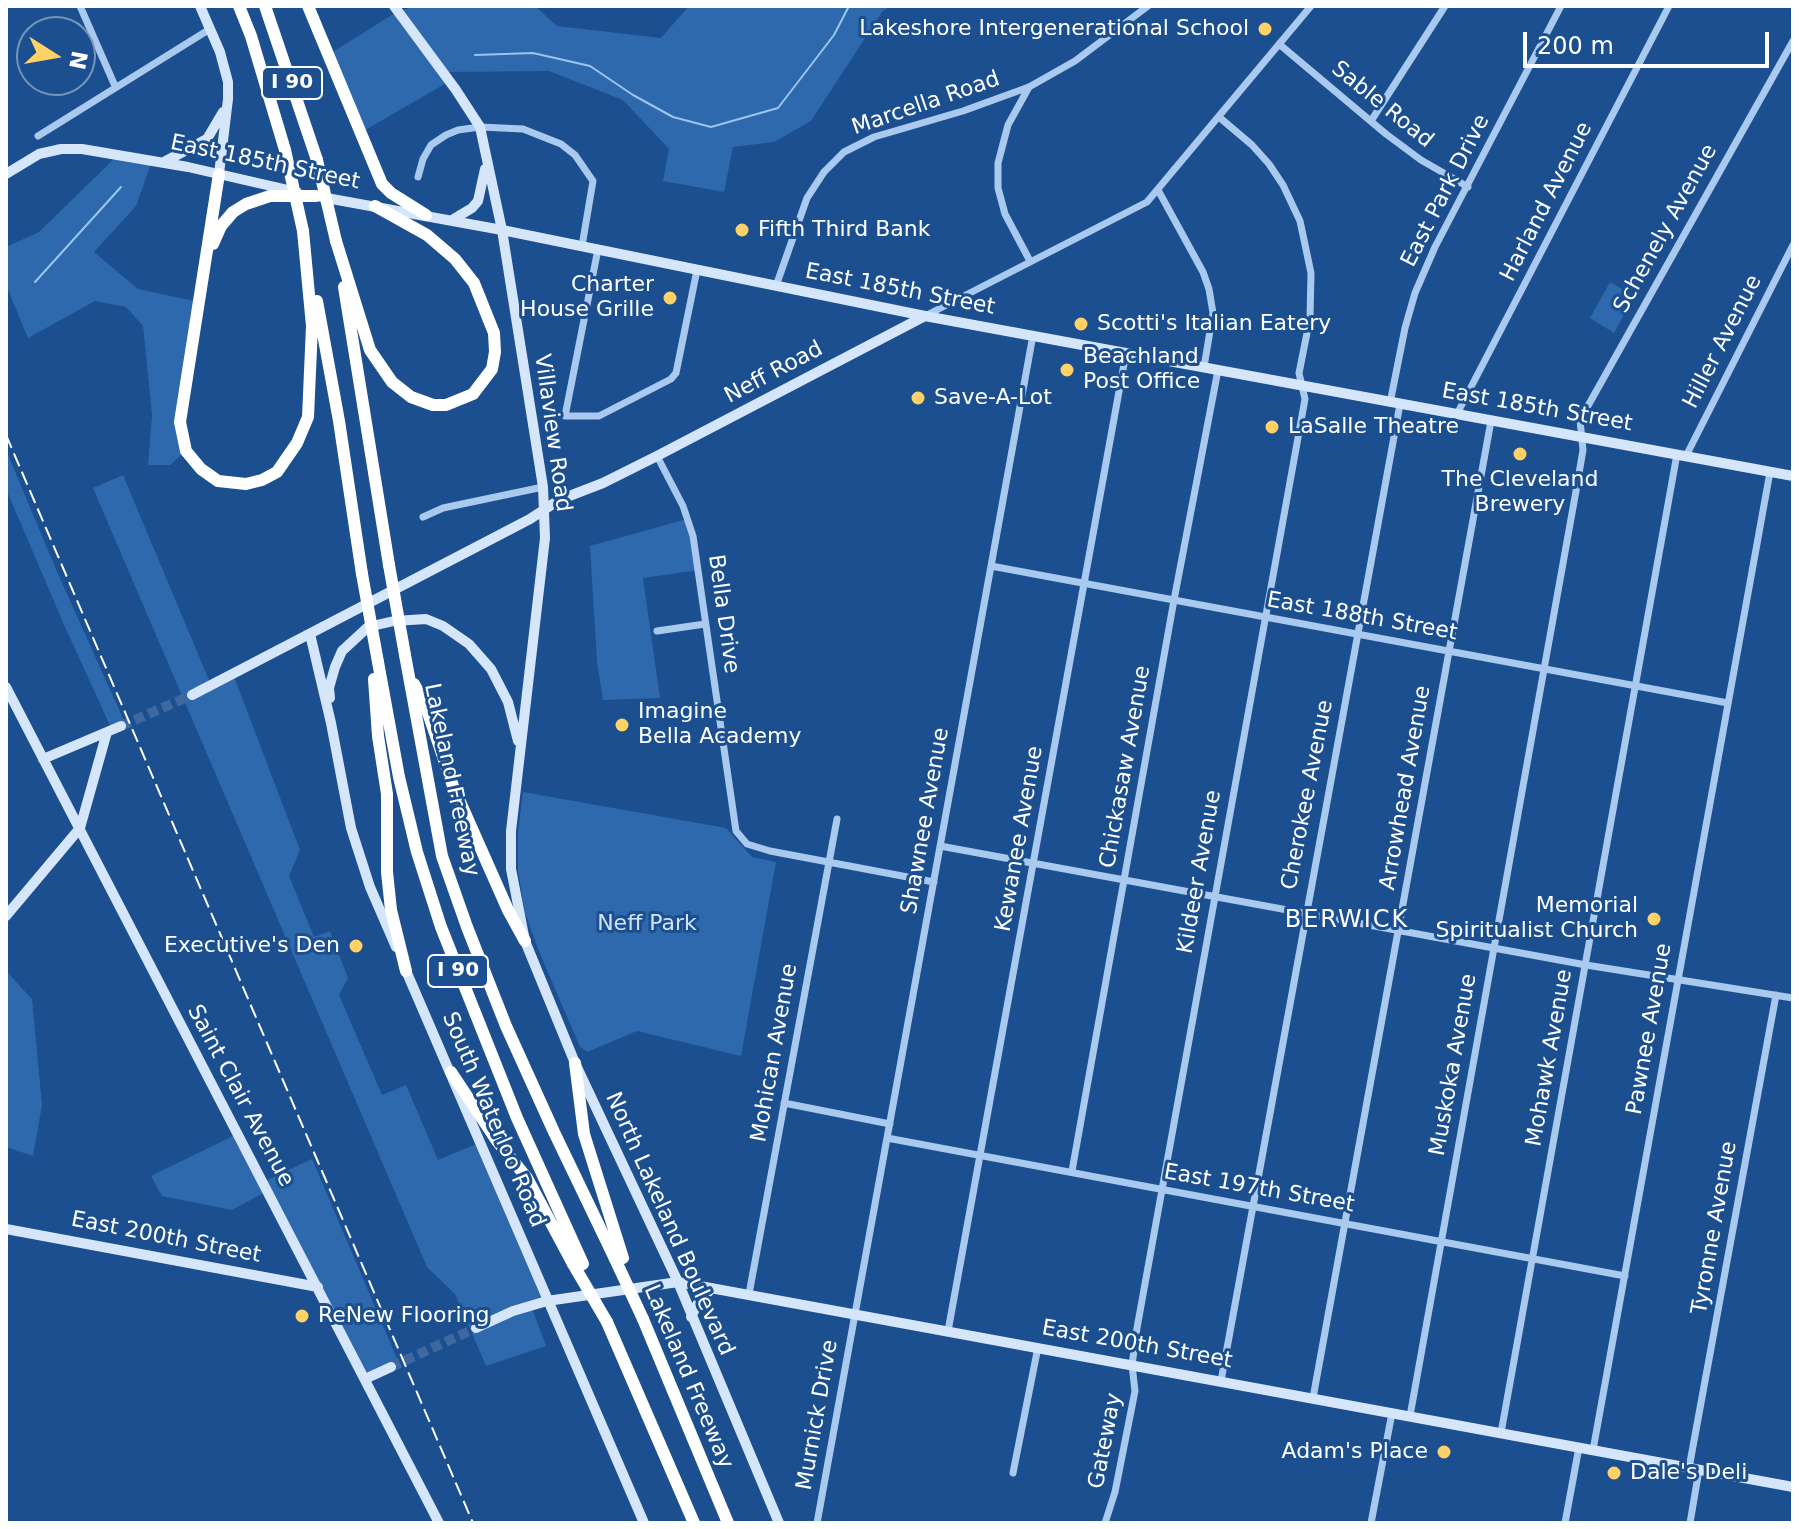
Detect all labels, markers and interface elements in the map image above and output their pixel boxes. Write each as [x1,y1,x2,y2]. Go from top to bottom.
north arrow [16,16,96,96]
place label: Lakeshore Intergenerational School [859,16,1249,42]
scale bar [1527,16,1773,66]
marker: Lakeshore Intergenerational School [1256,20,1274,38]
text: 200 m [1537,32,1614,60]
text: N [64,49,92,72]
street label: Sable Road [1326,56,1438,154]
street label: Marcella Road [849,66,1003,142]
road number: I 90 [262,67,322,99]
street label: East Park Drive [1396,110,1496,272]
street label: Harland Avenue [1495,118,1599,286]
street label: East 185th Street [168,130,362,196]
street label: Schenely Avenue [1609,140,1723,318]
place label: Fifth Third Bank [758,217,930,243]
marker: Fifth Third Bank [733,221,751,239]
street label: East 185th Street [803,259,997,321]
street label: Hiller Avenue [1678,271,1768,413]
place label: Charter House Grille [520,272,654,324]
marker: Charter House Grille [661,289,679,307]
place label: Scotti's Italian Eatery [1097,311,1331,337]
marker: Scotti's Italian Eatery [1072,315,1090,333]
street label: Neff Road [720,336,828,410]
place label: Beachland Post Office [1083,344,1200,396]
street label: Villaview Road [528,352,576,514]
marker: Beachland Post Office [1058,361,1076,379]
street label: East 185th Street [1440,378,1634,438]
place label: Save-A-Lot [934,385,1052,411]
marker: Save-A-Lot [909,389,927,407]
place label: LaSalle Theatre [1288,414,1459,440]
marker: LaSalle Theatre [1263,418,1281,436]
marker: The Cleveland Brewery [1511,445,1529,463]
place label: The Cleveland Brewery [1442,467,1598,518]
street label: Bella Drive [702,553,744,675]
street label: East 188th Street [1265,587,1459,647]
street label: Chickasaw Avenue [1095,664,1157,870]
street label: Lakeland Freeway [418,681,484,879]
street label: Arrowhead Avenue [1375,684,1437,892]
street label: Cherokee Avenue [1277,698,1339,892]
place label: Imagine Bella Academy [638,699,802,750]
marker: Imagine Bella Academy [613,716,631,734]
street label: Shawnee Avenue [897,726,955,916]
street label: Kewanee Avenue [991,744,1049,934]
street label: Kildeer Avenue [1173,788,1227,956]
place label: Memorial Spiritualist Church [1436,893,1638,944]
district label: BERWICK [1285,907,1409,935]
marker: Memorial Spiritualist Church [1645,910,1663,928]
park label: Neff Park [597,911,697,937]
place label: Executive's Den [164,933,340,959]
marker: Executive's Den [347,937,365,955]
street label: Pawnee Avenue [1622,941,1678,1117]
road number: I 90 [428,955,488,987]
street label: Mohican Avenue [746,962,804,1144]
street label: Mohawk Avenue [1521,967,1579,1149]
street label: Muskoka Avenue [1425,972,1483,1158]
street label: Saint Clair Avenue [181,1001,299,1191]
street label: South Waterloo Road [436,1008,550,1232]
street label: North Lakeland Boulevard [599,1088,739,1360]
street label: Tyronne Avenue [1687,1139,1743,1317]
street label: East 197th Street [1162,1159,1356,1219]
street label: East 200th Street [69,1207,263,1269]
street label: Lakeland Freeway [637,1281,739,1473]
place label: ReNew Flooring [318,1303,490,1329]
marker: ReNew Flooring [293,1307,311,1325]
street label: East 200th Street [1040,1315,1234,1375]
street label: Murnick Drive [792,1338,844,1492]
street label: Gateway [1084,1391,1128,1491]
place label: Adam's Place [1281,1439,1428,1465]
marker: Adam's Place [1435,1443,1453,1461]
place label: Dale's Deli [1630,1460,1747,1486]
marker: Dale's Deli [1605,1464,1623,1482]

